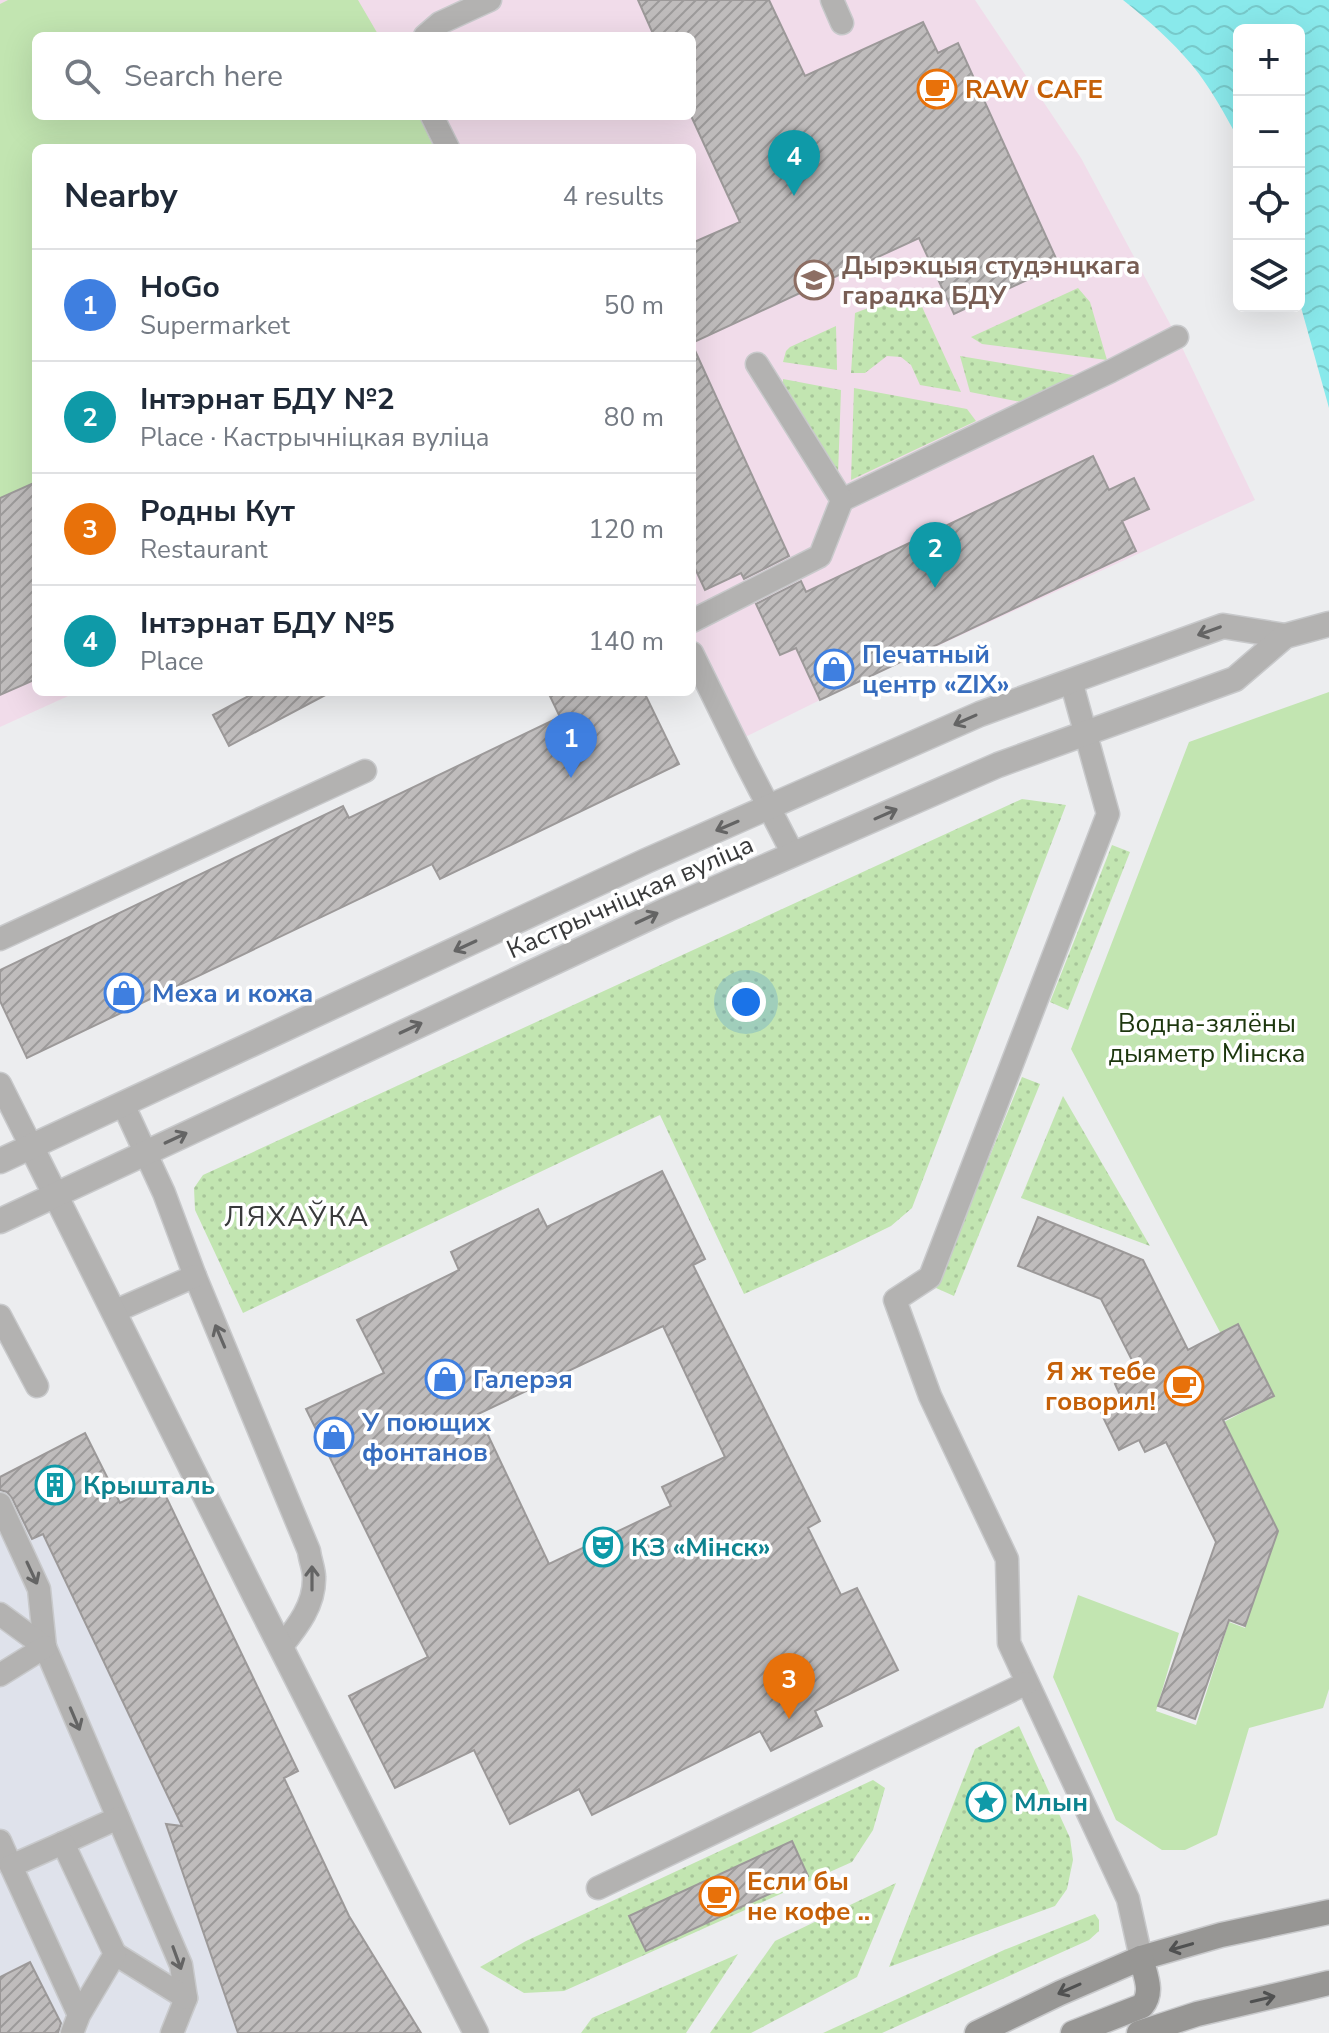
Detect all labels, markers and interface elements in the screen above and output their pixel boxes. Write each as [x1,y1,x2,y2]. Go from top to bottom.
map controls [1233,24,1305,312]
button: + [1233,24,1305,96]
search box [32,32,696,120]
icon: search [60,54,104,98]
text: Search here [124,56,283,97]
cafe icon: RAW CAFE [916,68,958,110]
place label: RAW CAFE [965,72,1103,107]
button: − [1233,96,1305,168]
pin: 4 [768,130,820,196]
button: locate [1233,168,1305,240]
text: Nearby [64,173,178,219]
text: 4 results [563,179,664,214]
button: layers [1233,240,1305,312]
place label: Дырэкцыя студэнцкага гарадка БДУ [842,248,1140,313]
school or university icon: Дырэкцыя студэнцкага гарадка БДУ [793,259,835,301]
text: HoGo [140,267,220,308]
text: 1 [82,288,98,323]
text: 50 m [604,288,664,323]
text: Supermarket [140,308,290,343]
text: Інтэрнат БДУ №2 [140,379,395,420]
text: 2 [82,400,98,435]
text: 80 m [604,400,664,435]
text: Place · Кастрычніцкая вуліца [140,420,489,455]
text: Родны Кут [140,491,295,532]
text: 3 [82,512,98,547]
text: 120 m [588,512,664,547]
pin: 2 [909,522,961,588]
text: Restaurant [140,532,268,567]
text: Інтэрнат БДУ №5 [140,603,395,644]
text: 4 [82,624,98,659]
text: 140 m [588,624,664,659]
one-way arrow [1197,625,1222,639]
place label: Печатный центр «ZIX» [862,637,1010,702]
text: Place [140,644,204,679]
shop icon: Печатный центр «ZIX» [813,648,855,690]
pin: 1 [545,712,597,778]
one-way arrow [953,714,977,729]
one-way arrow [873,805,897,820]
one-way arrow [715,820,740,835]
street label: Кастрычніцкая вуліца [501,827,759,967]
one-way arrow [635,910,659,925]
one-way arrow [454,939,478,954]
shop icon: Меха и кожа [103,972,145,1014]
place label: Меха и кожа [152,976,313,1011]
your location [726,982,766,1022]
park label: Водна-зялёны дыяметр Мінска [1108,1006,1306,1071]
one-way arrow [399,1019,423,1034]
one-way arrow [163,1129,188,1144]
district label: ЛЯХАЎКА [224,1198,370,1236]
one-way arrow [212,1324,226,1349]
place label: Я ж тебе говорил! [1045,1354,1156,1419]
shop icon: Галерэя [424,1358,466,1400]
place label: Галерэя [473,1362,573,1397]
cafe icon: Я ж тебе говорил! [1163,1365,1205,1407]
place label: У поющих фонтанов [361,1405,492,1470]
shop icon: У поющих фонтанов [313,1416,355,1458]
building icon: Крышталь [34,1464,76,1506]
place label: Крышталь [83,1468,215,1503]
theatre icon: КЗ «Мінск» [582,1526,624,1568]
place label: КЗ «Мінск» [631,1530,771,1565]
one-way arrow [25,1560,40,1585]
one-way arrow [304,1565,319,1592]
pin: 3 [763,1653,815,1719]
one-way arrow [69,1706,84,1731]
place icon: Млын [965,1781,1007,1823]
place label: Млын [1014,1785,1088,1820]
place label: Если бы не кофе .. [747,1864,870,1929]
cafe icon: Если бы не кофе .. [698,1875,740,1917]
one-way arrow [1168,1940,1194,1955]
one-way arrow [171,1945,185,1970]
one-way arrow [1058,1983,1082,1998]
one-way arrow [1250,1990,1276,2005]

